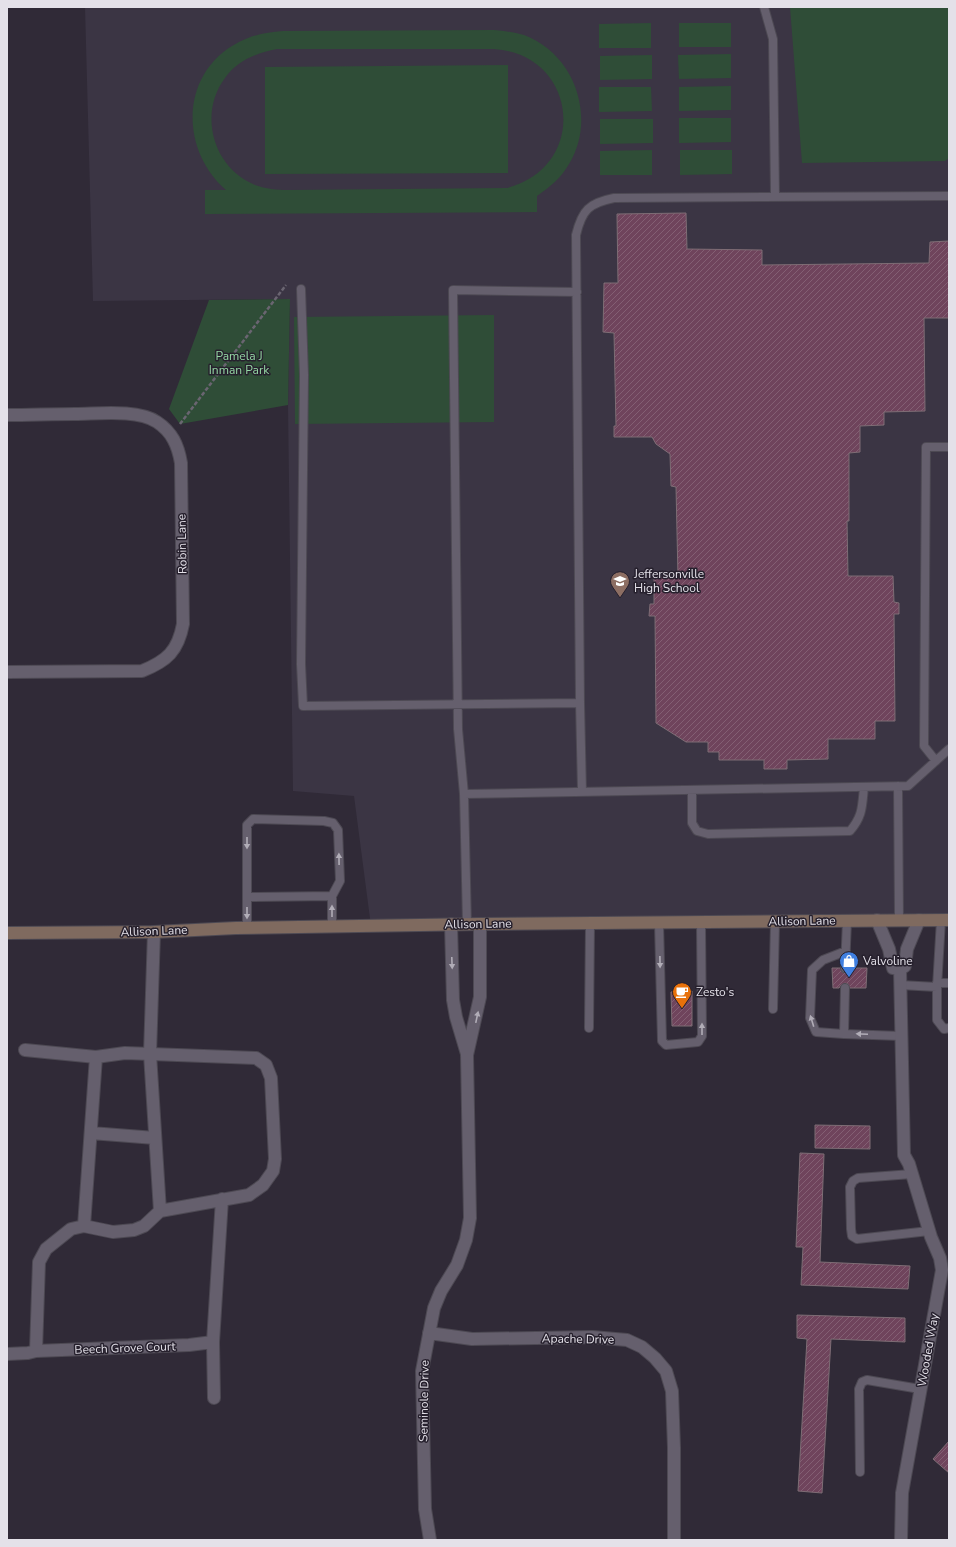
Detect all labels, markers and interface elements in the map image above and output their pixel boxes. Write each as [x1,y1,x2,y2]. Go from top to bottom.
park label: Pamela J Inman Park [209,348,270,378]
street label: Robin Lane [173,514,191,574]
place label: Jeffersonville High School [633,566,704,596]
school or university icon: Jeffersonville High School [609,570,631,598]
one-way arrow [244,837,250,850]
one-way arrow [336,852,342,865]
one-way arrow [329,904,335,917]
one-way arrow [244,907,250,920]
street label: Allison Lane [768,912,836,930]
street label: Allison Lane [444,915,512,933]
street label: Allison Lane [120,922,188,940]
shop icon: Valvoline [838,950,860,978]
place label: Valvoline [862,953,913,969]
one-way arrow [657,956,664,968]
one-way arrow [449,957,455,970]
cafe icon: Zesto's [671,981,693,1009]
place label: Zesto's [696,984,734,1000]
one-way arrow [474,1011,480,1023]
one-way arrow [809,1015,815,1027]
one-way arrow [699,1022,705,1035]
one-way arrow [856,1031,868,1038]
street label: Wooded Way [914,1311,942,1388]
street label: Apache Drive [542,1330,614,1348]
street label: Beech Grove Court [74,1338,177,1358]
street label: Seminole Drive [415,1360,433,1442]

